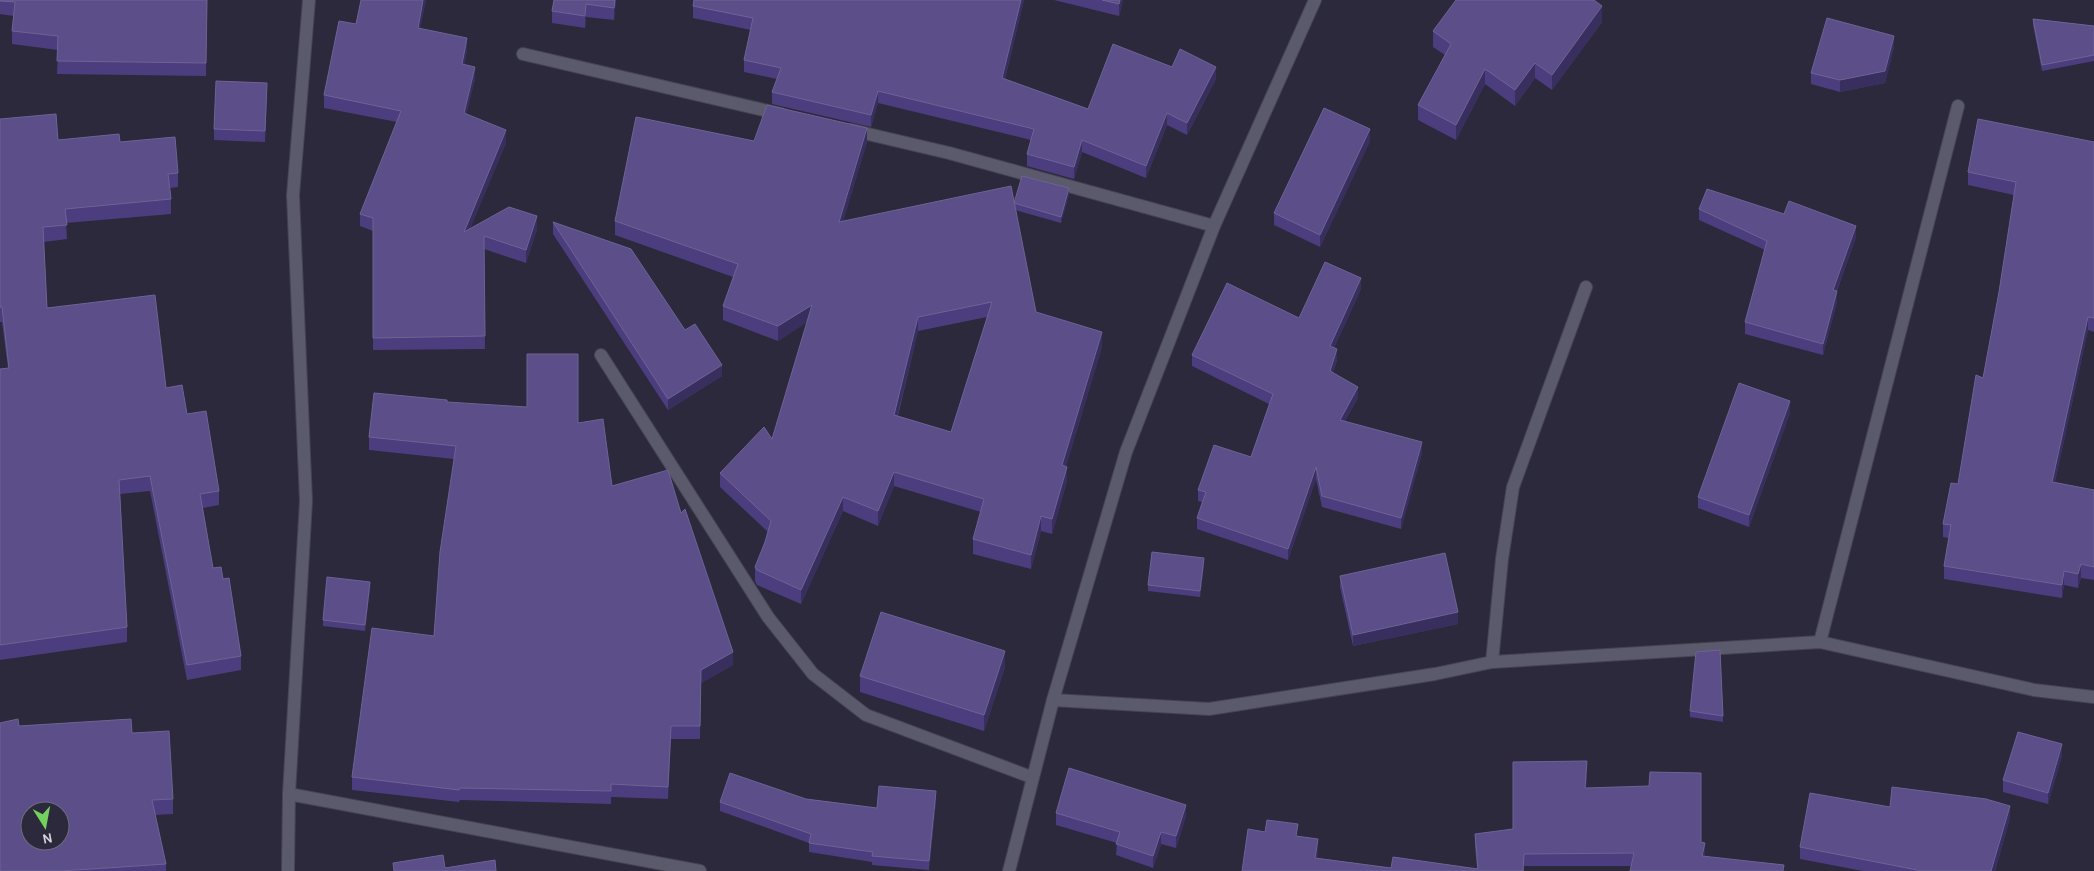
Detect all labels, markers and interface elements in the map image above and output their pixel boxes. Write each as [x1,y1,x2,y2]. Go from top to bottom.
north arrow [20,801,70,851]
text: N [41,829,54,848]

